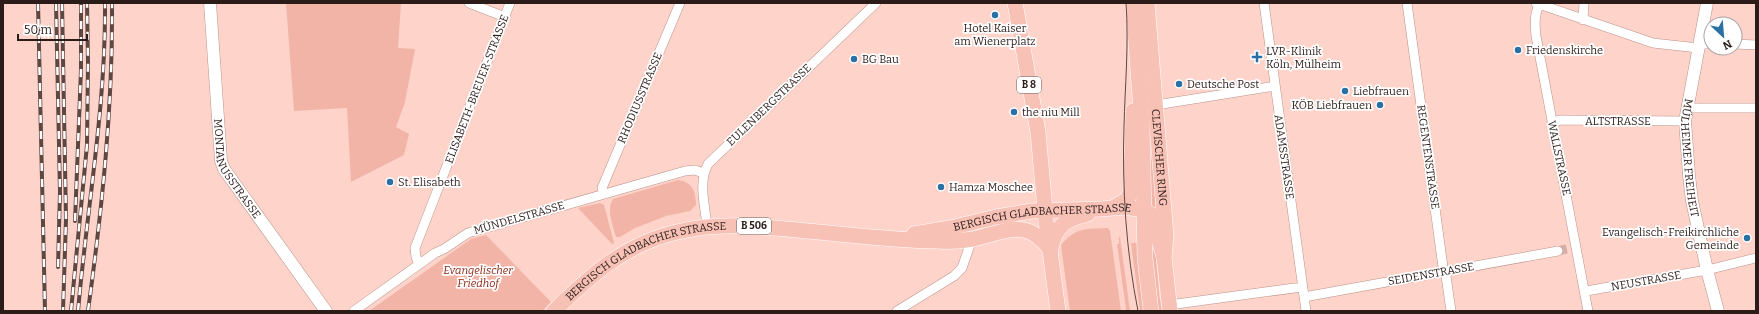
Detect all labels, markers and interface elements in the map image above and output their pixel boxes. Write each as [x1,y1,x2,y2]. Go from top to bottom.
marker: Hotel Kaiser am Wienerplatz [990,10,1000,20]
street label: ELISABETH-BREUER-STRASSE [443,13,512,165]
scale bar [18,16,87,42]
north arrow [1703,16,1743,56]
place label: Hotel Kaiser am Wienerplatz [954,22,1036,48]
text: 50 m [24,23,53,37]
text: N [1720,37,1734,52]
place label: Friedenskirche [1526,44,1603,57]
place label: LVR-Klinik Köln, Mülheim [1266,45,1341,71]
marker: Friedenskirche [1513,45,1523,55]
street label: RHODIUSSTRASSE [615,50,665,145]
marker: LVR-Klinik Köln, Mülheim [1251,51,1263,63]
place label: BG Bau [862,53,899,66]
marker: BG Bau [849,54,859,64]
street label: EULENBERGSTRASSE [724,61,814,149]
road number: B 8 [1017,77,1041,93]
place label: Deutsche Post [1187,78,1259,91]
marker: Deutsche Post [1174,79,1184,89]
place label: Liebfrauen [1353,85,1409,98]
marker: Liebfrauen [1340,86,1350,96]
street label: MÜLHEIMER FREIHEIT [1678,98,1702,219]
place label: KÖB Liebfrauen [1291,99,1372,112]
marker: KÖB Liebfrauen [1375,100,1385,110]
street label: REGENTENSTRASSE [1414,104,1442,210]
place label: the niu Mill [1022,106,1080,119]
marker: the niu Mill [1009,107,1019,117]
street label: CLEVISCHER RING [1149,108,1170,207]
street label: ADAMSSTRASSE [1272,114,1296,200]
street label: ALTSTRASSE [1585,115,1651,128]
street label: MONTANUSSTRASSE [212,118,264,221]
street label: WALLSTRASSE [1545,119,1573,197]
place label: St. Elisabeth [398,176,461,189]
marker: St. Elisabeth [385,177,395,187]
place label: Hamza Moschee [949,181,1033,194]
marker: Hamza Moschee [936,182,946,192]
street label: MÜNDELSTRASSE [472,199,566,237]
street label: BERGISCH GLADBACHER STRASSE [952,201,1133,233]
road number: B 506 [737,218,771,234]
street label: BERGISCH GLADBACHER STRASSE [563,219,727,303]
place label: Evangelisch-Freikirchliche Gemeinde [1602,226,1739,252]
marker: Evangelisch-Freikirchliche Gemeinde [1742,233,1752,243]
street label: SEIDENSTRASSE [1387,260,1475,288]
park label: Evangelischer Friedhof [443,264,513,290]
street label: NEUSTRASSE [1610,268,1682,294]

